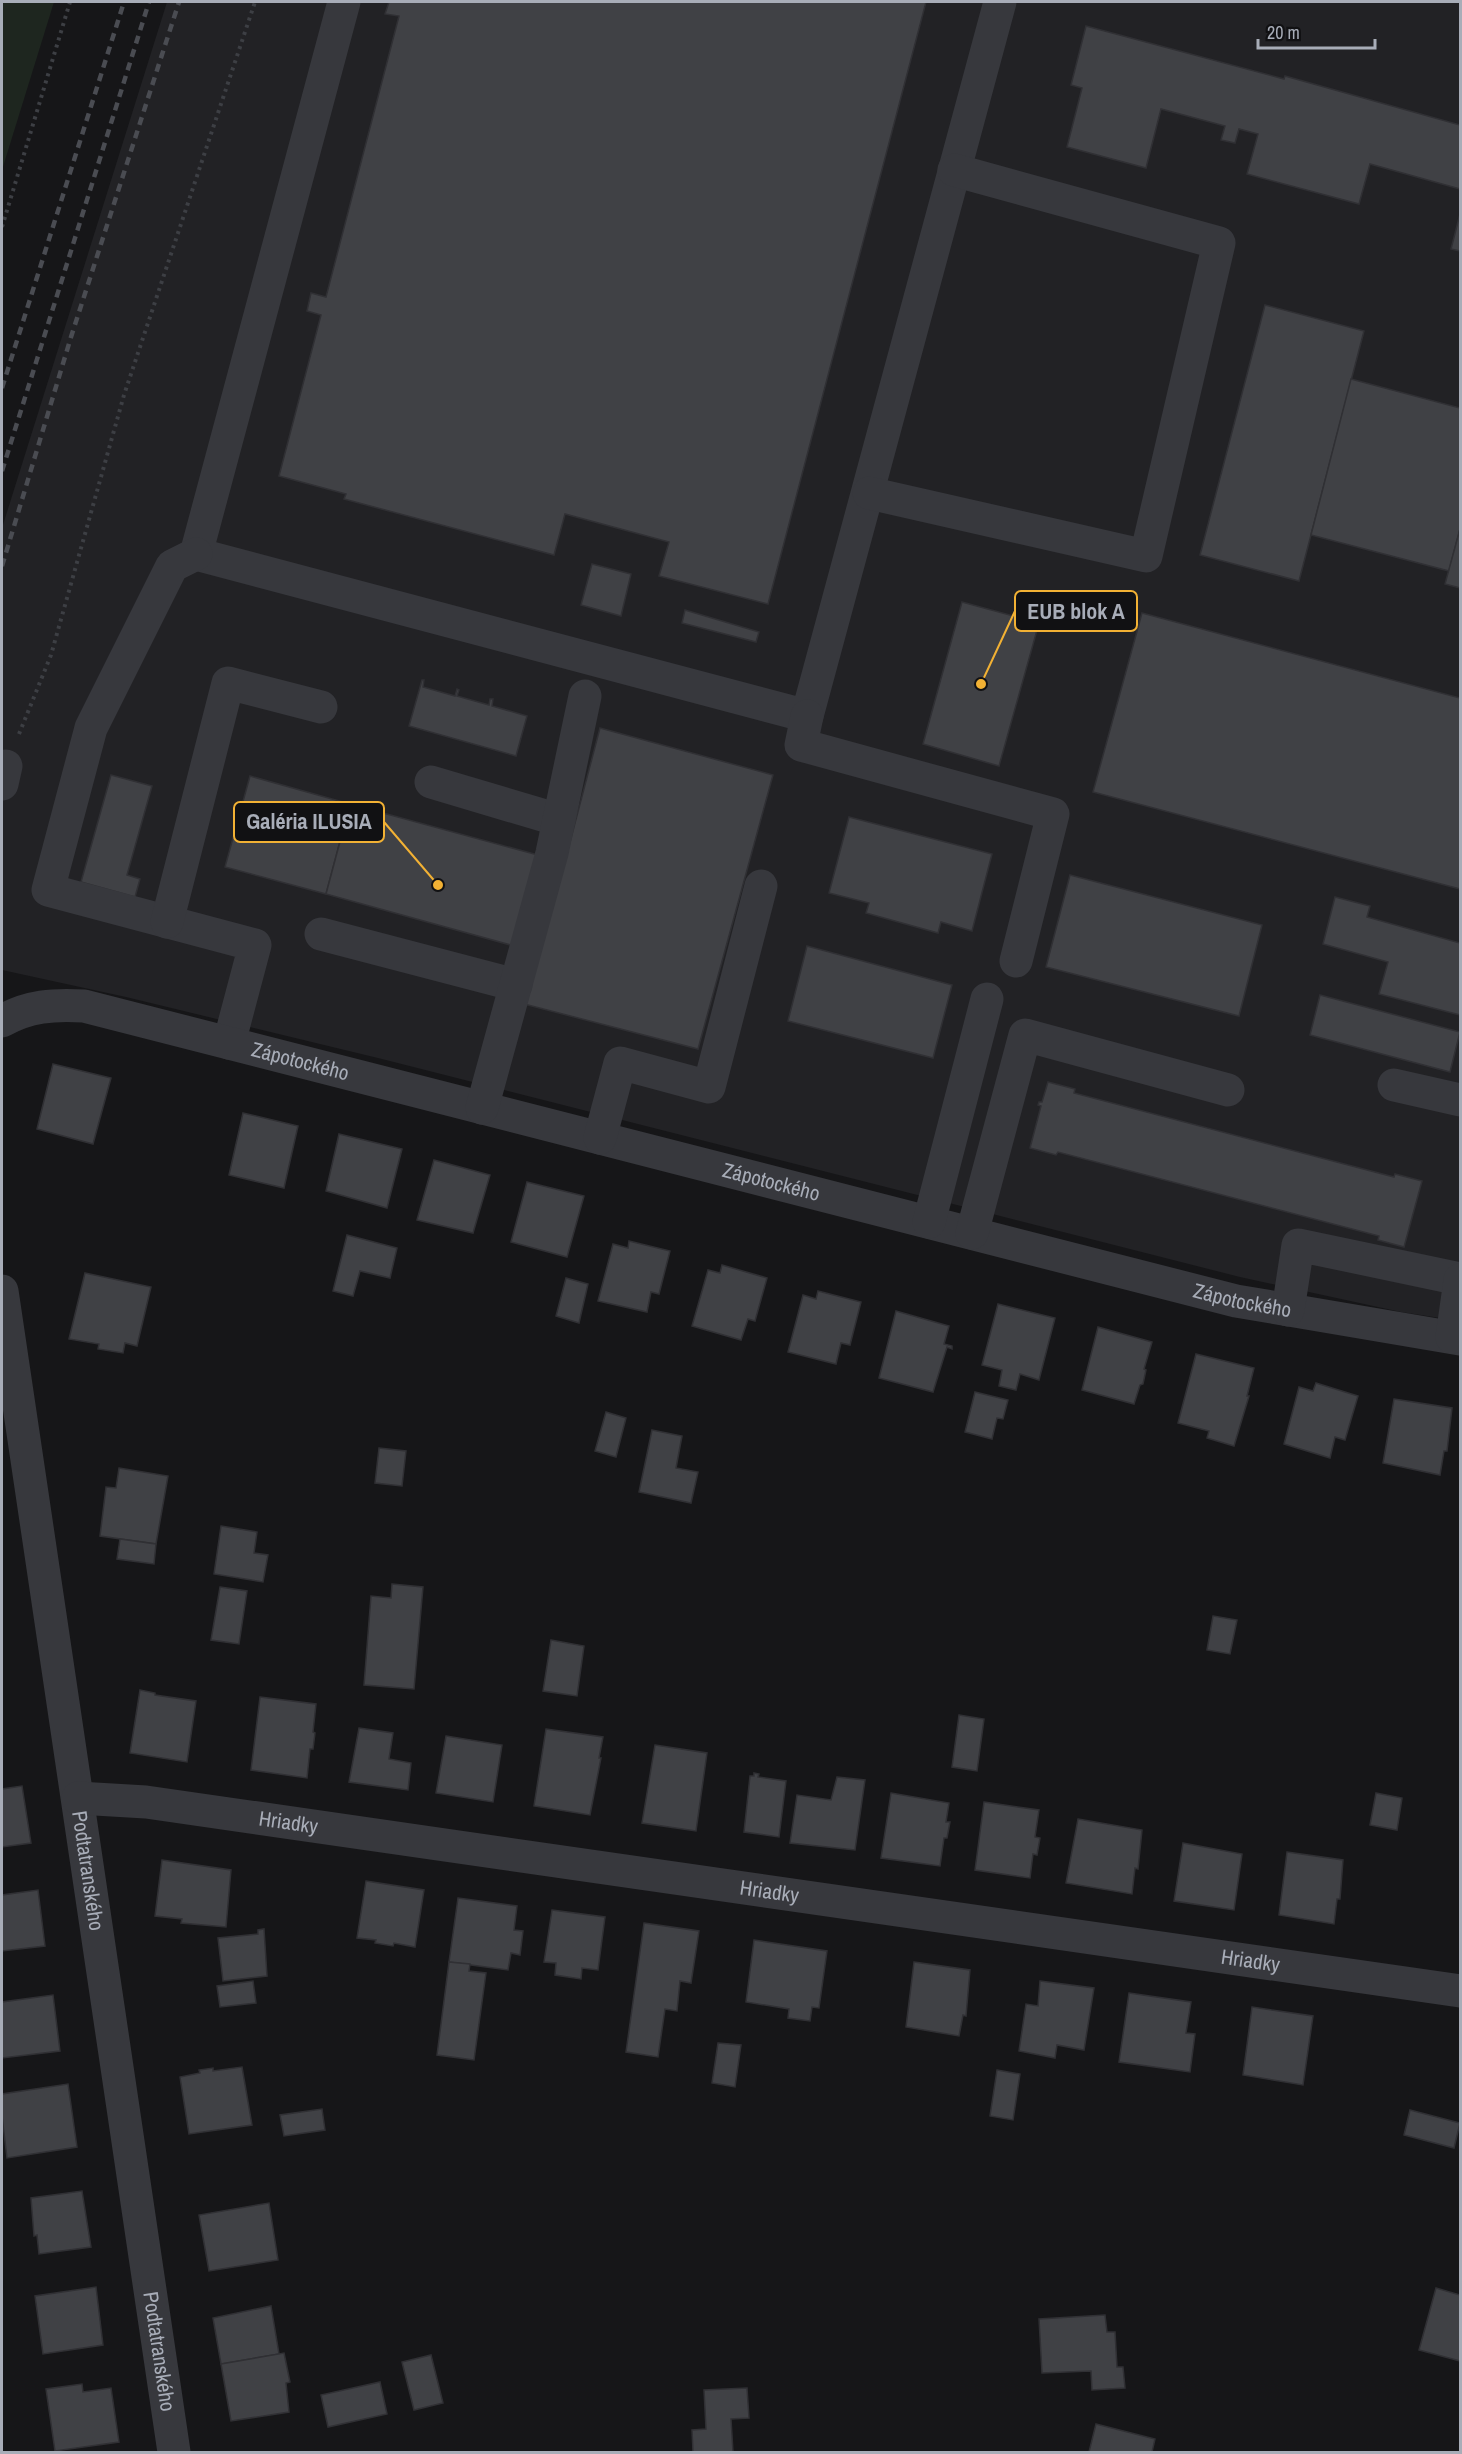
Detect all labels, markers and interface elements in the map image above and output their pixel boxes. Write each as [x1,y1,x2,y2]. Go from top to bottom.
scale bar [1258,12,1375,50]
text: 20 m [1267,20,1300,45]
callout: EUB blok A [1015,591,1137,631]
text: EUB blok A [1027,596,1125,626]
callout: Galéria ILUSIA [234,802,384,842]
text: Galéria ILUSIA [246,806,372,836]
street label: Zápotockého [249,1035,352,1087]
street label: Zápotockého [719,1155,823,1208]
street label: Zápotockého [1190,1276,1294,1324]
street label: Hriadky [257,1803,320,1841]
street label: Podtatranského [65,1809,112,1932]
street label: Hriadky [738,1873,801,1910]
street label: Hriadky [1219,1942,1282,1979]
street label: Podtatranského [136,2290,183,2413]

